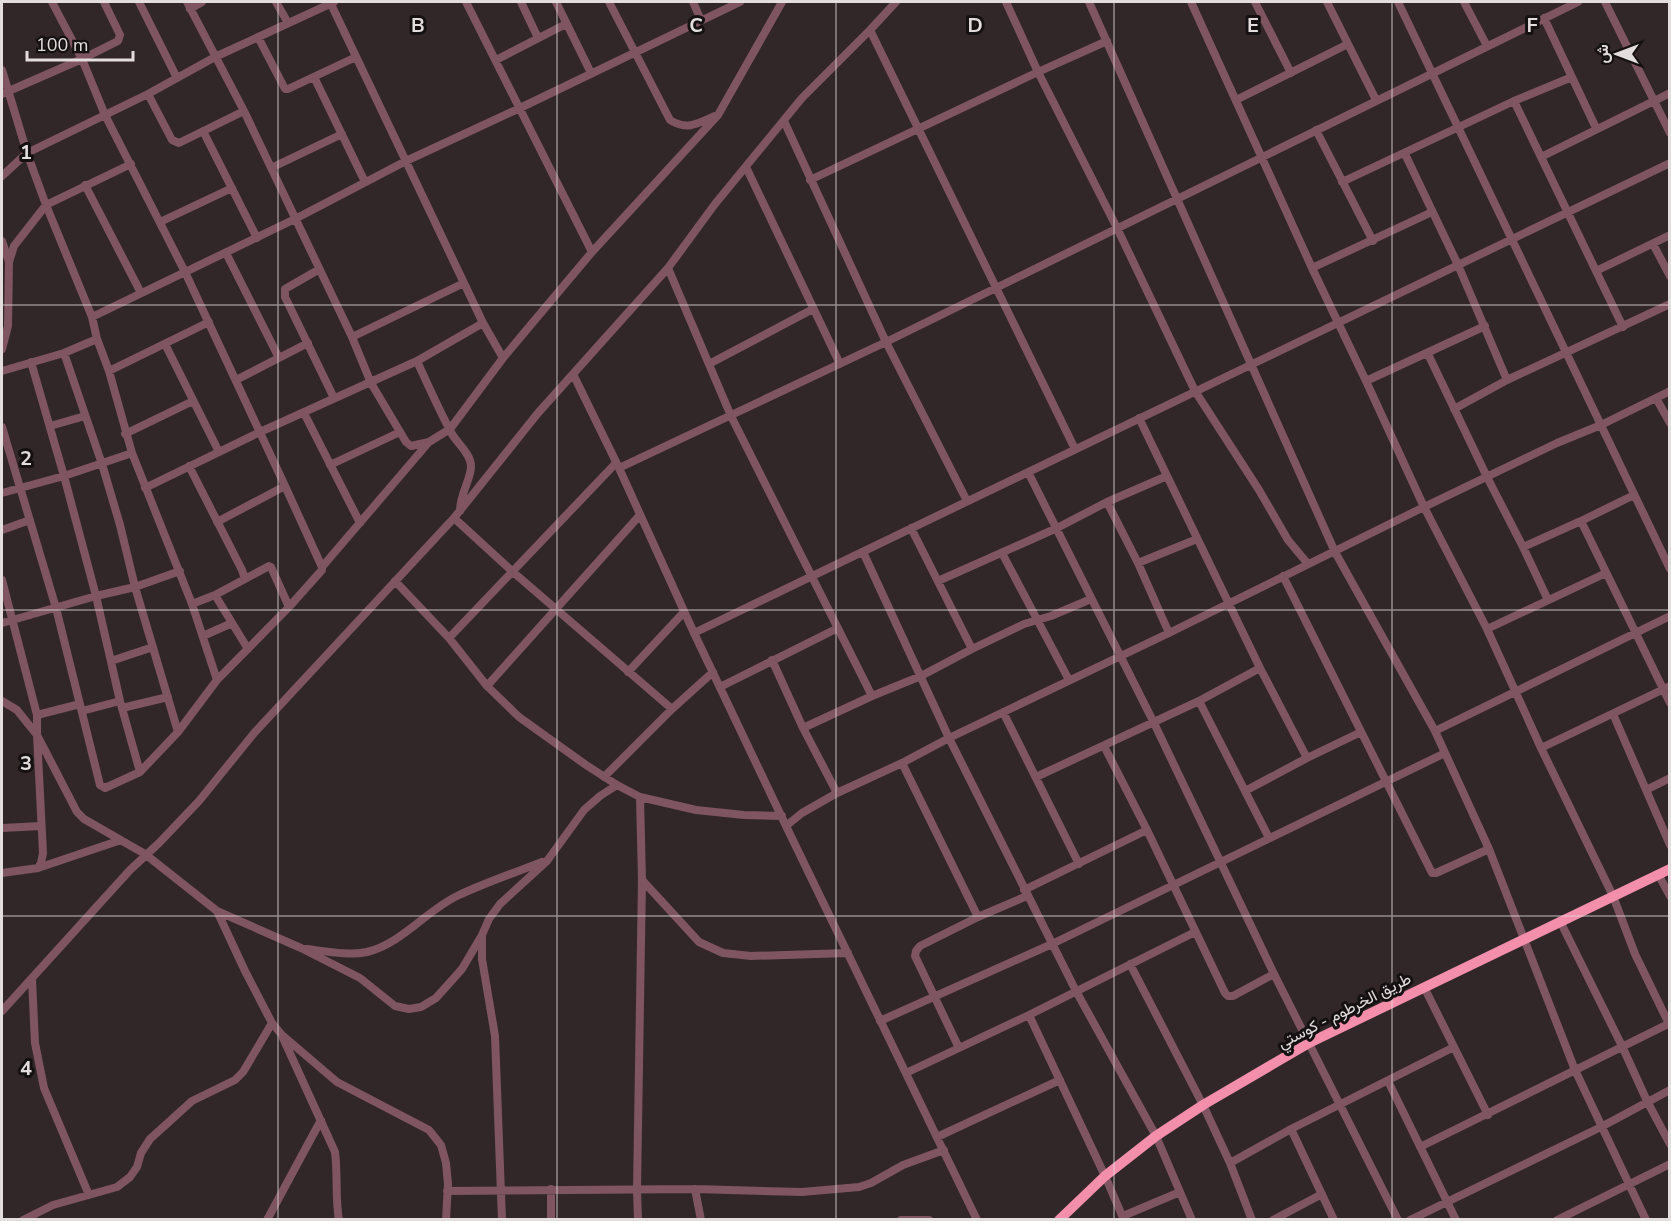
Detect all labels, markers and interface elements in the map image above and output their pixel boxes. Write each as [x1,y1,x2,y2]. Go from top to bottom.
text: B [411,12,425,39]
text: C [689,12,703,39]
text: D [967,12,983,39]
text: E [1247,12,1259,39]
text: F [1526,12,1538,39]
scale bar [27,24,134,62]
north arrow [1587,24,1647,84]
text: 100 m [36,33,88,57]
text: ش [1592,44,1614,64]
text: 1 [20,139,32,166]
text: 2 [20,445,32,472]
text: 3 [20,750,32,777]
street label: طريق الخرطوم - كوستي [1274,968,1416,1056]
text: 4 [20,1055,32,1082]

